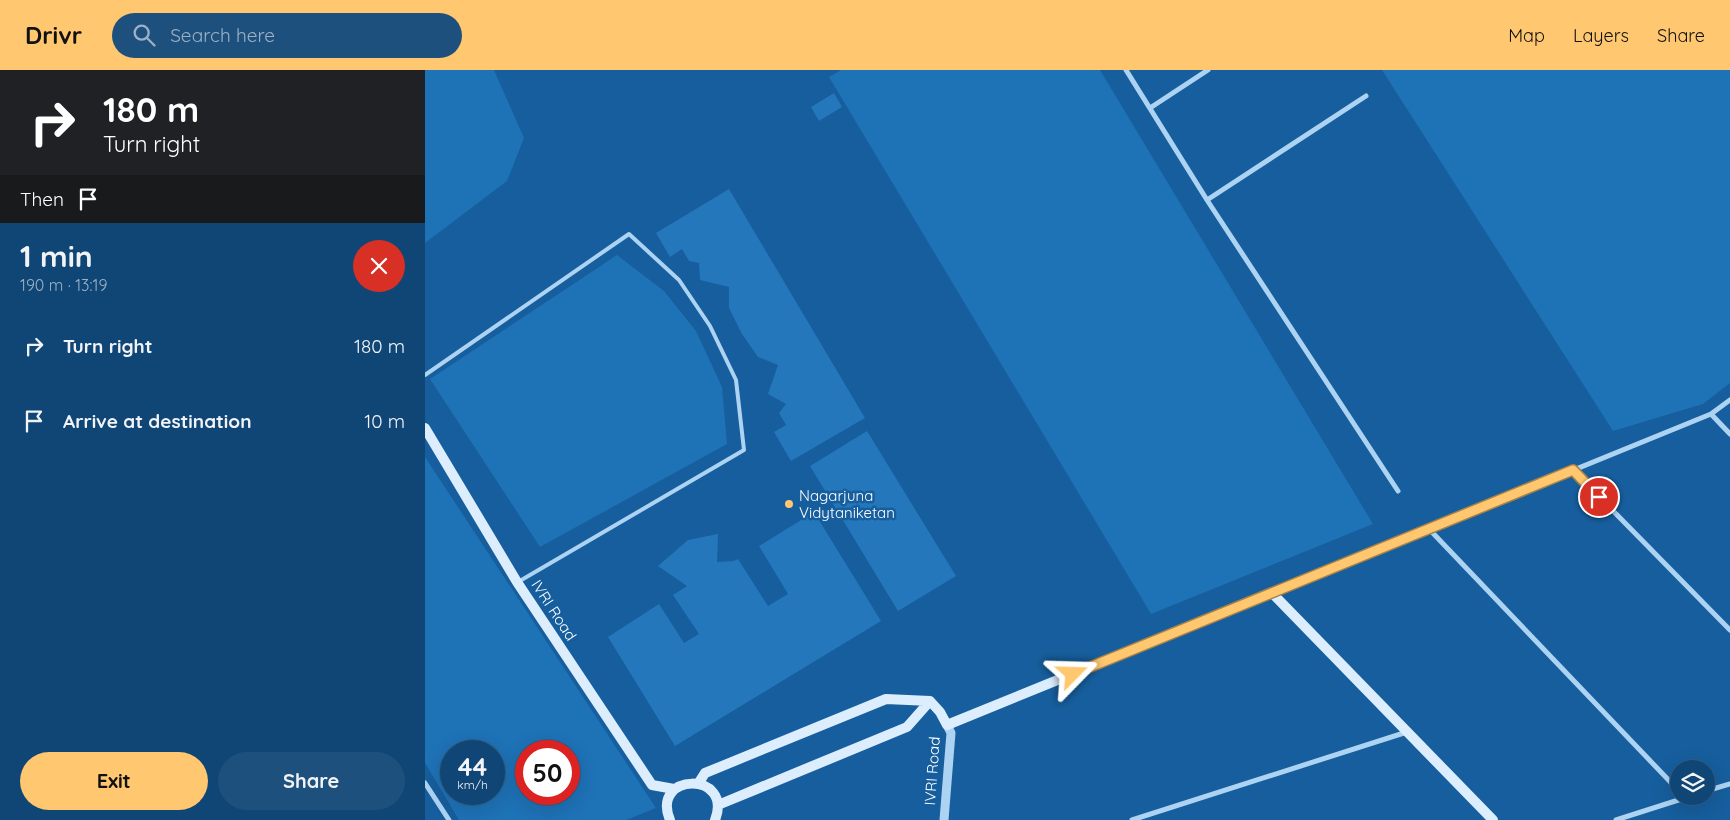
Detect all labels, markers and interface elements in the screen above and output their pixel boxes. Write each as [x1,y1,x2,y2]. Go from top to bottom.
search box [112,13,462,58]
text: Drivr [25,20,82,50]
icon: search [130,21,158,49]
text: Search here [170,23,275,47]
text: Map [1508,24,1545,47]
text: Layers [1573,24,1629,47]
text: Share [1657,24,1705,47]
text: 180 m [103,87,199,131]
icon: right [20,90,85,155]
text: Turn right [103,130,200,158]
icon: arrive [74,185,102,213]
text: Then [20,187,64,211]
text: 1 min [20,237,93,275]
button: close [353,240,405,292]
text: 190 m · 13:19 [20,275,107,295]
icon: right [20,332,48,360]
text: Turn right [63,334,152,358]
text: 180 m [354,334,405,358]
icon: arrive [20,407,48,435]
text: Arrive at destination [63,409,252,433]
text: 10 m [364,409,405,433]
pin [1578,476,1620,518]
icon: arrive [1585,483,1613,511]
place label: Nagarjuna Vidytaniketan [799,486,895,522]
marker: Nagarjuna Vidytaniketan [783,498,795,510]
street label: IVRI Road [527,576,581,644]
position arrow [1046,647,1098,699]
street label: IVRI Road [920,736,944,806]
speed limit sign: 50 [515,740,580,805]
text: 44 [458,751,487,782]
button: Exit [20,752,208,810]
button: Share [218,752,405,810]
map controls [1670,760,1715,805]
button: layers [1670,760,1715,805]
text: km/h [457,777,488,792]

